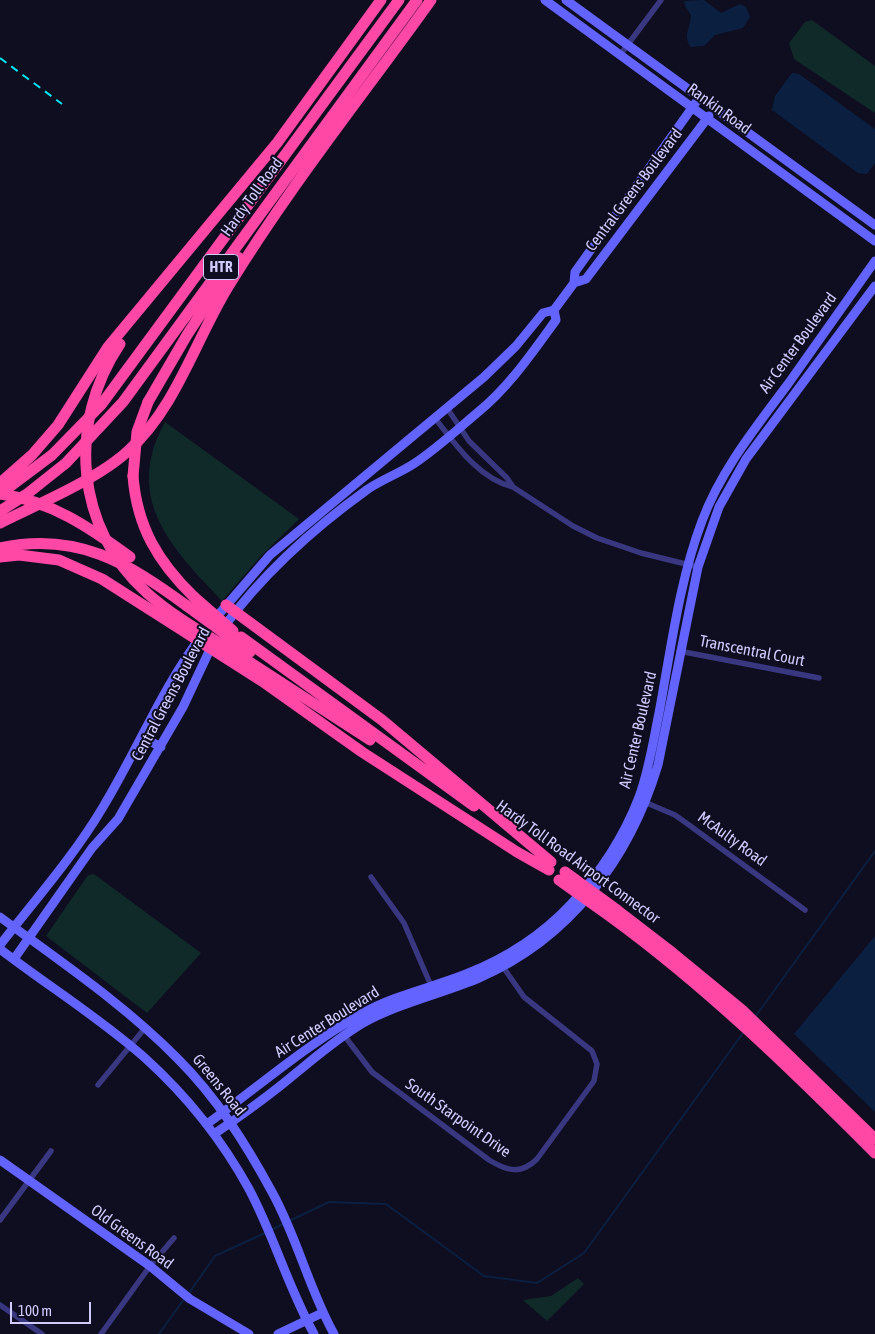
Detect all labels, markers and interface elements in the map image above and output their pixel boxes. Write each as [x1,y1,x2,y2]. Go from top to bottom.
street label: Rankin Road [683,80,755,138]
street label: Central Greens Boulevard [582,125,686,255]
street label: Hardy Toll Road [217,154,287,240]
road number: HTR [204,254,238,280]
street label: Air Center Boulevard [755,289,841,397]
street label: Central Greens Boulevard [128,624,214,764]
street label: Transcentral Court [698,631,806,671]
street label: Air Center Boulevard [615,670,661,790]
street label: Hardy Toll Road Airport Connector [492,796,664,928]
street label: McAulty Road [694,808,770,870]
street label: Air Center Boulevard [271,982,383,1062]
street label: Greens Road [188,1050,250,1120]
street label: South Starpoint Drive [402,1074,514,1162]
street label: Old Greens Road [87,1201,177,1273]
scale bar [12,1292,94,1324]
text: 100 m [18,1302,52,1319]

